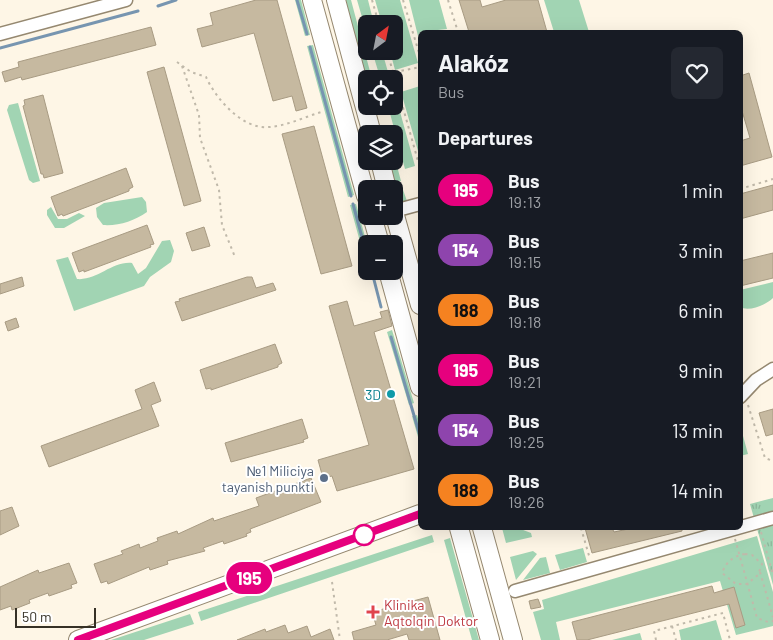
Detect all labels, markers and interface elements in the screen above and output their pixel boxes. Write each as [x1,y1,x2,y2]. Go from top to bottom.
north arrow [358,15,402,60]
map controls [358,15,403,280]
button: heart [671,47,723,99]
text: Alakóz [438,48,509,77]
button: locate [358,70,403,115]
text: Bus [438,82,464,101]
button: layers [358,125,403,170]
text: Departures [438,126,533,149]
text: Bus [508,169,540,192]
text: 195 [453,179,478,201]
text: 1 min [682,179,723,202]
button: + [358,180,403,225]
text: 19:13 [508,192,541,211]
text: Bus [508,229,540,252]
button: − [358,235,403,280]
text: 154 [452,239,479,261]
text: 3 min [679,239,723,262]
text: 19:15 [508,252,541,271]
text: Bus [508,289,540,312]
text: 188 [453,299,478,321]
text: 6 min [679,299,723,322]
text: 19:18 [508,312,541,331]
text: Bus [508,349,540,372]
text: 195 [453,359,478,381]
text: 9 min [679,359,723,382]
text: 19:21 [508,372,541,391]
place label: 3D [365,386,381,403]
marker: 3D [385,388,397,400]
text: Bus [508,409,540,432]
text: 154 [452,419,479,441]
text: 13 min [672,419,723,442]
text: 19:25 [508,432,544,451]
place label: №1 Miliciya tayanish punkti [222,462,314,495]
text: Bus [508,469,540,492]
marker: №1 Miliciya tayanish punkti [318,472,330,484]
text: 188 [453,479,478,501]
text: 14 min [671,479,723,502]
text: 19:26 [508,492,544,511]
unlabelled marker [353,524,375,546]
line badge: 195 [220,562,278,594]
text: 195 [236,567,262,589]
place label: Klinika Aqtolqin Doktor [384,596,478,629]
scale bar [15,605,96,628]
marker: Klinika Aqtolqin Doktor [366,605,380,619]
text: 50 m [22,608,51,625]

